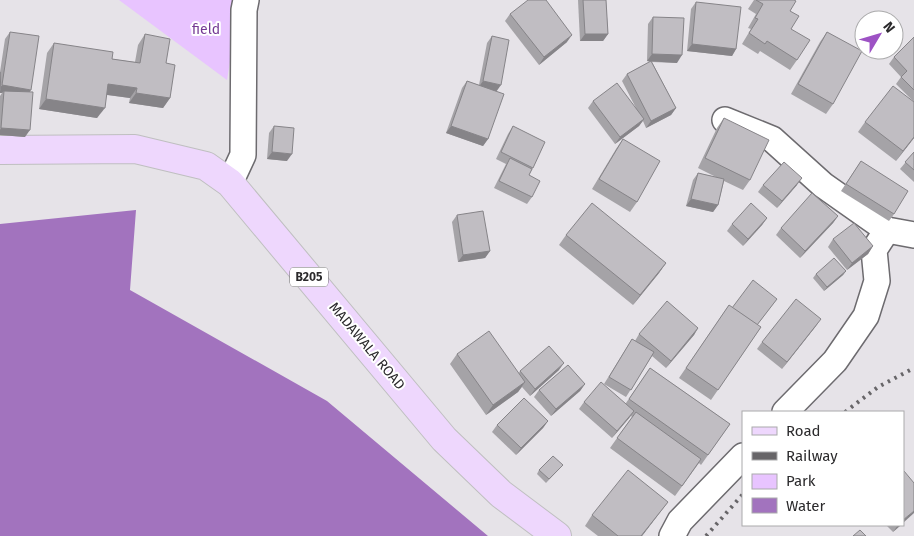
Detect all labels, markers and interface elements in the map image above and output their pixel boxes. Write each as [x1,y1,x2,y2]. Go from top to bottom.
north arrow [854,10,904,60]
text: N [879,18,898,36]
park label: field [192,21,220,38]
road number: B205 [290,268,328,286]
street label: MADAWALA ROAD [325,299,409,393]
legend [742,411,904,526]
text: Road [786,422,821,440]
text: Railway [786,447,838,465]
text: Park [786,472,816,490]
text: Water [786,497,825,515]

